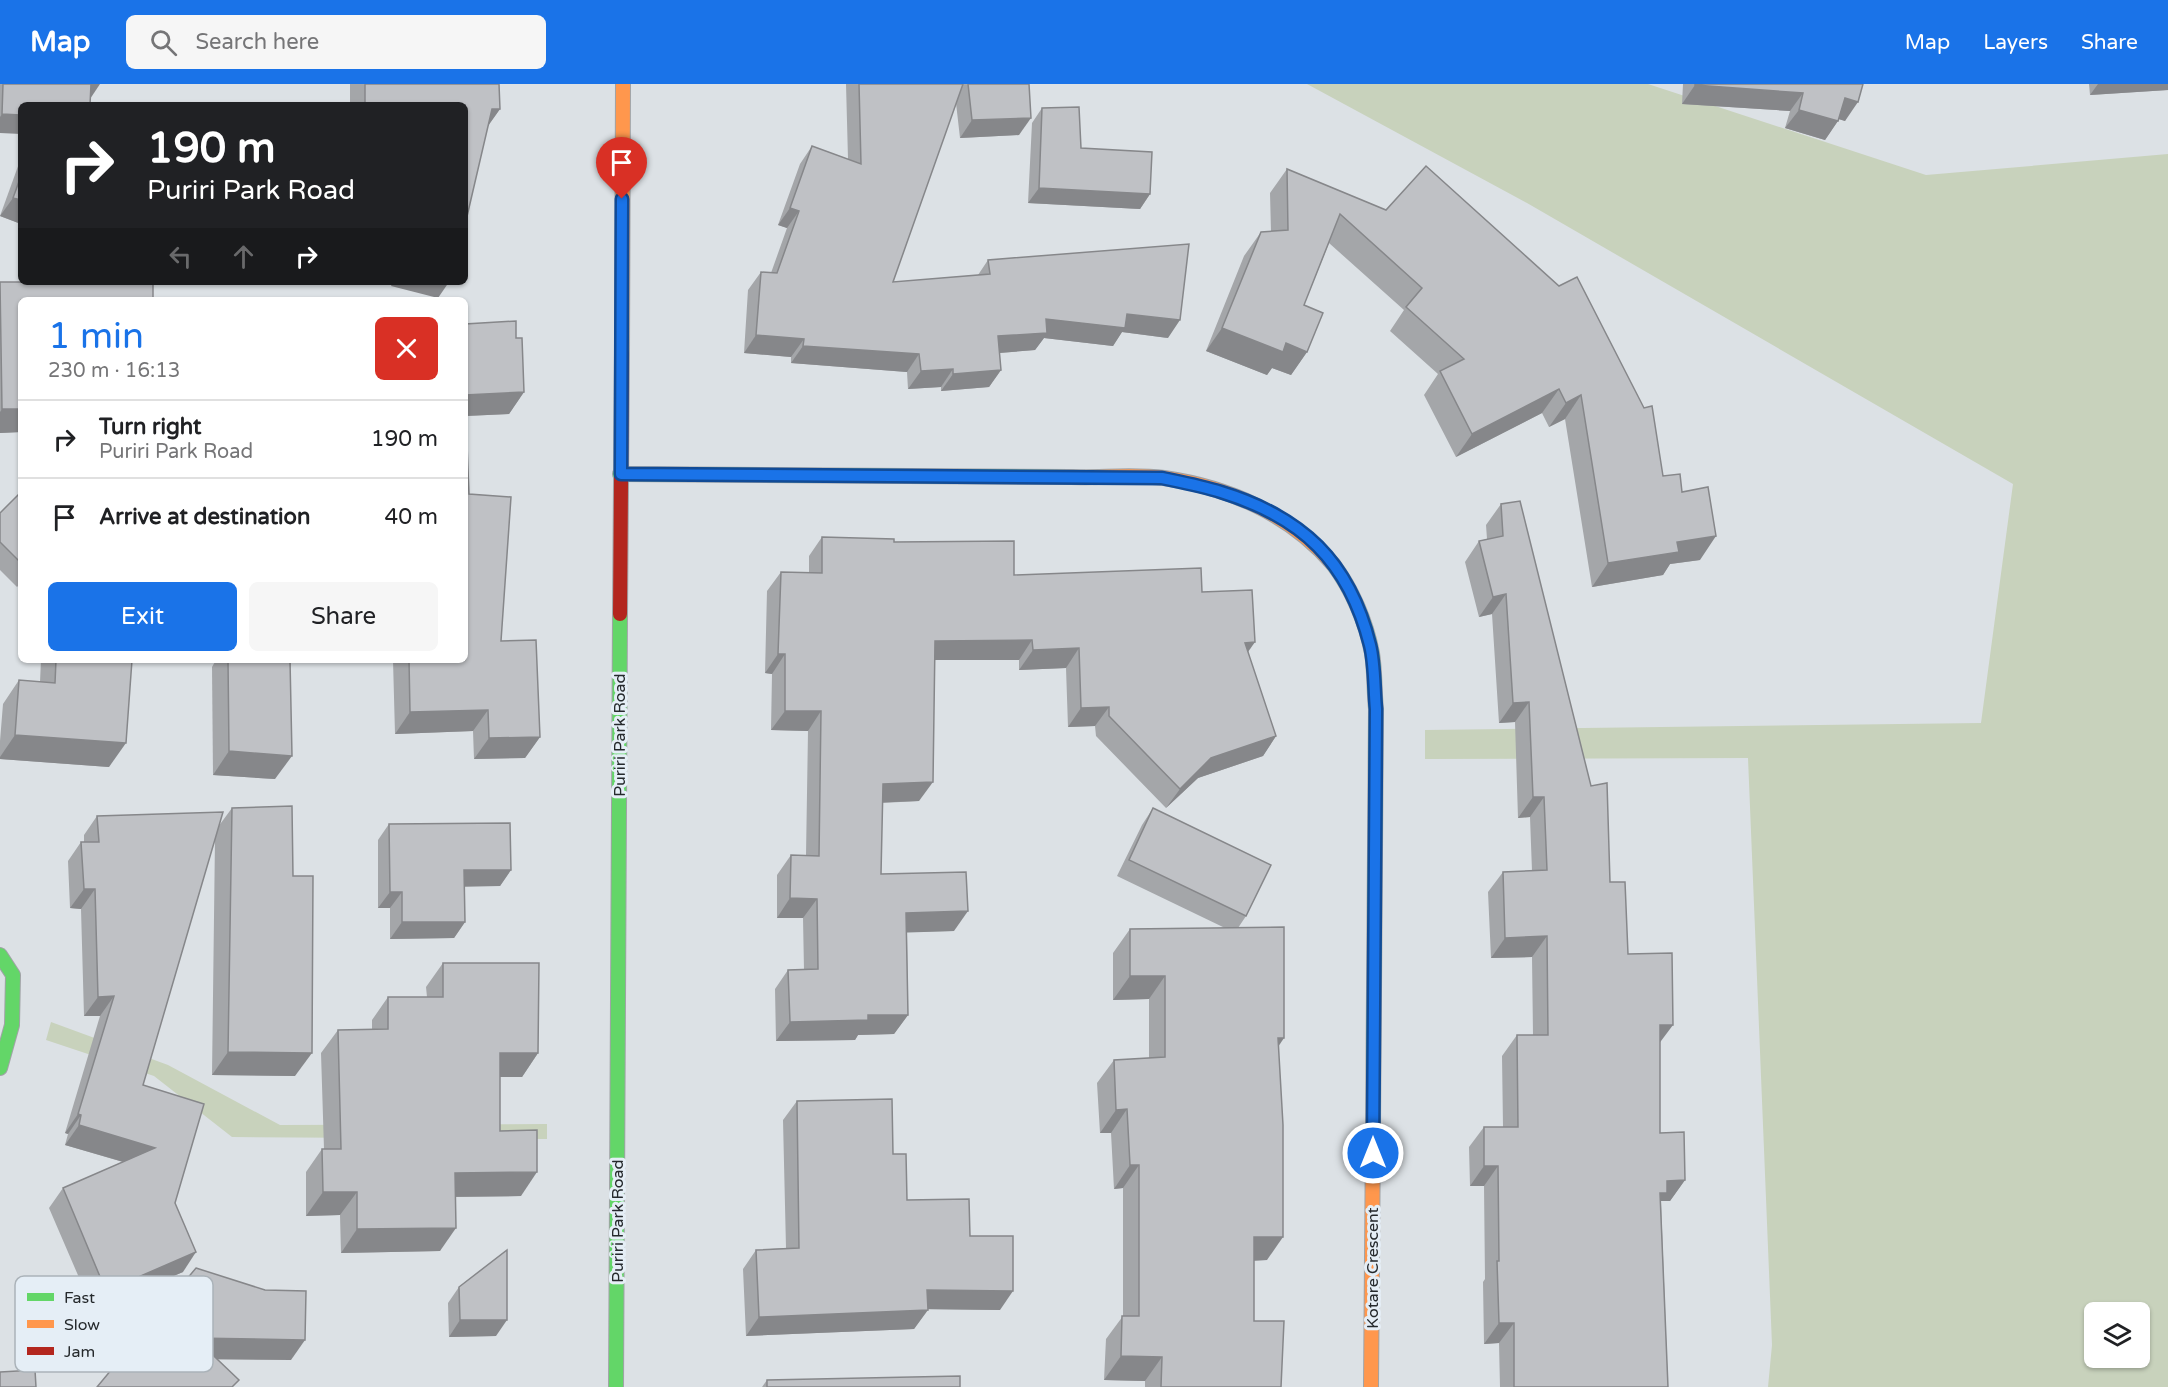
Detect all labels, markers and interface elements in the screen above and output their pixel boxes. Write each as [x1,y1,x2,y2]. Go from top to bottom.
search box [126,15,546,69]
text: Map [30,25,90,59]
icon: search [147,26,180,59]
text: Search here [195,29,319,55]
text: Map [1905,30,1950,55]
text: Layers [1983,30,2048,55]
text: Share [2081,30,2138,55]
text: 190 m [147,123,276,174]
icon: right [48,126,126,204]
pin [596,137,647,199]
icon: arrive [605,146,638,179]
text: Puriri Park Road [147,174,355,207]
icon: left [164,240,197,273]
icon: ahead [227,240,260,273]
icon: right [290,240,323,273]
text: 1 min [48,315,144,358]
button: close [375,317,438,380]
text: 230 m · 16:13 [48,359,180,383]
text: Turn right [99,414,201,440]
icon: right [48,423,81,456]
text: 190 m [371,426,438,452]
text: Puriri Park Road [99,440,253,464]
icon: arrive [48,501,81,534]
text: Arrive at destination [99,504,310,530]
text: 40 m [384,504,438,530]
button: Exit [48,582,237,651]
button: Share [249,582,438,651]
street label: Puriri Park Road [610,673,630,797]
position arrow [1341,1121,1405,1185]
street label: Puriri Park Road [608,1159,628,1283]
street label: Kotare Crescent [1363,1207,1383,1329]
legend [15,1276,213,1372]
text: Fast [64,1288,95,1308]
map controls [2084,1302,2150,1368]
button: layers [2084,1302,2150,1368]
text: Slow [64,1315,100,1335]
text: Jam [64,1342,95,1362]

